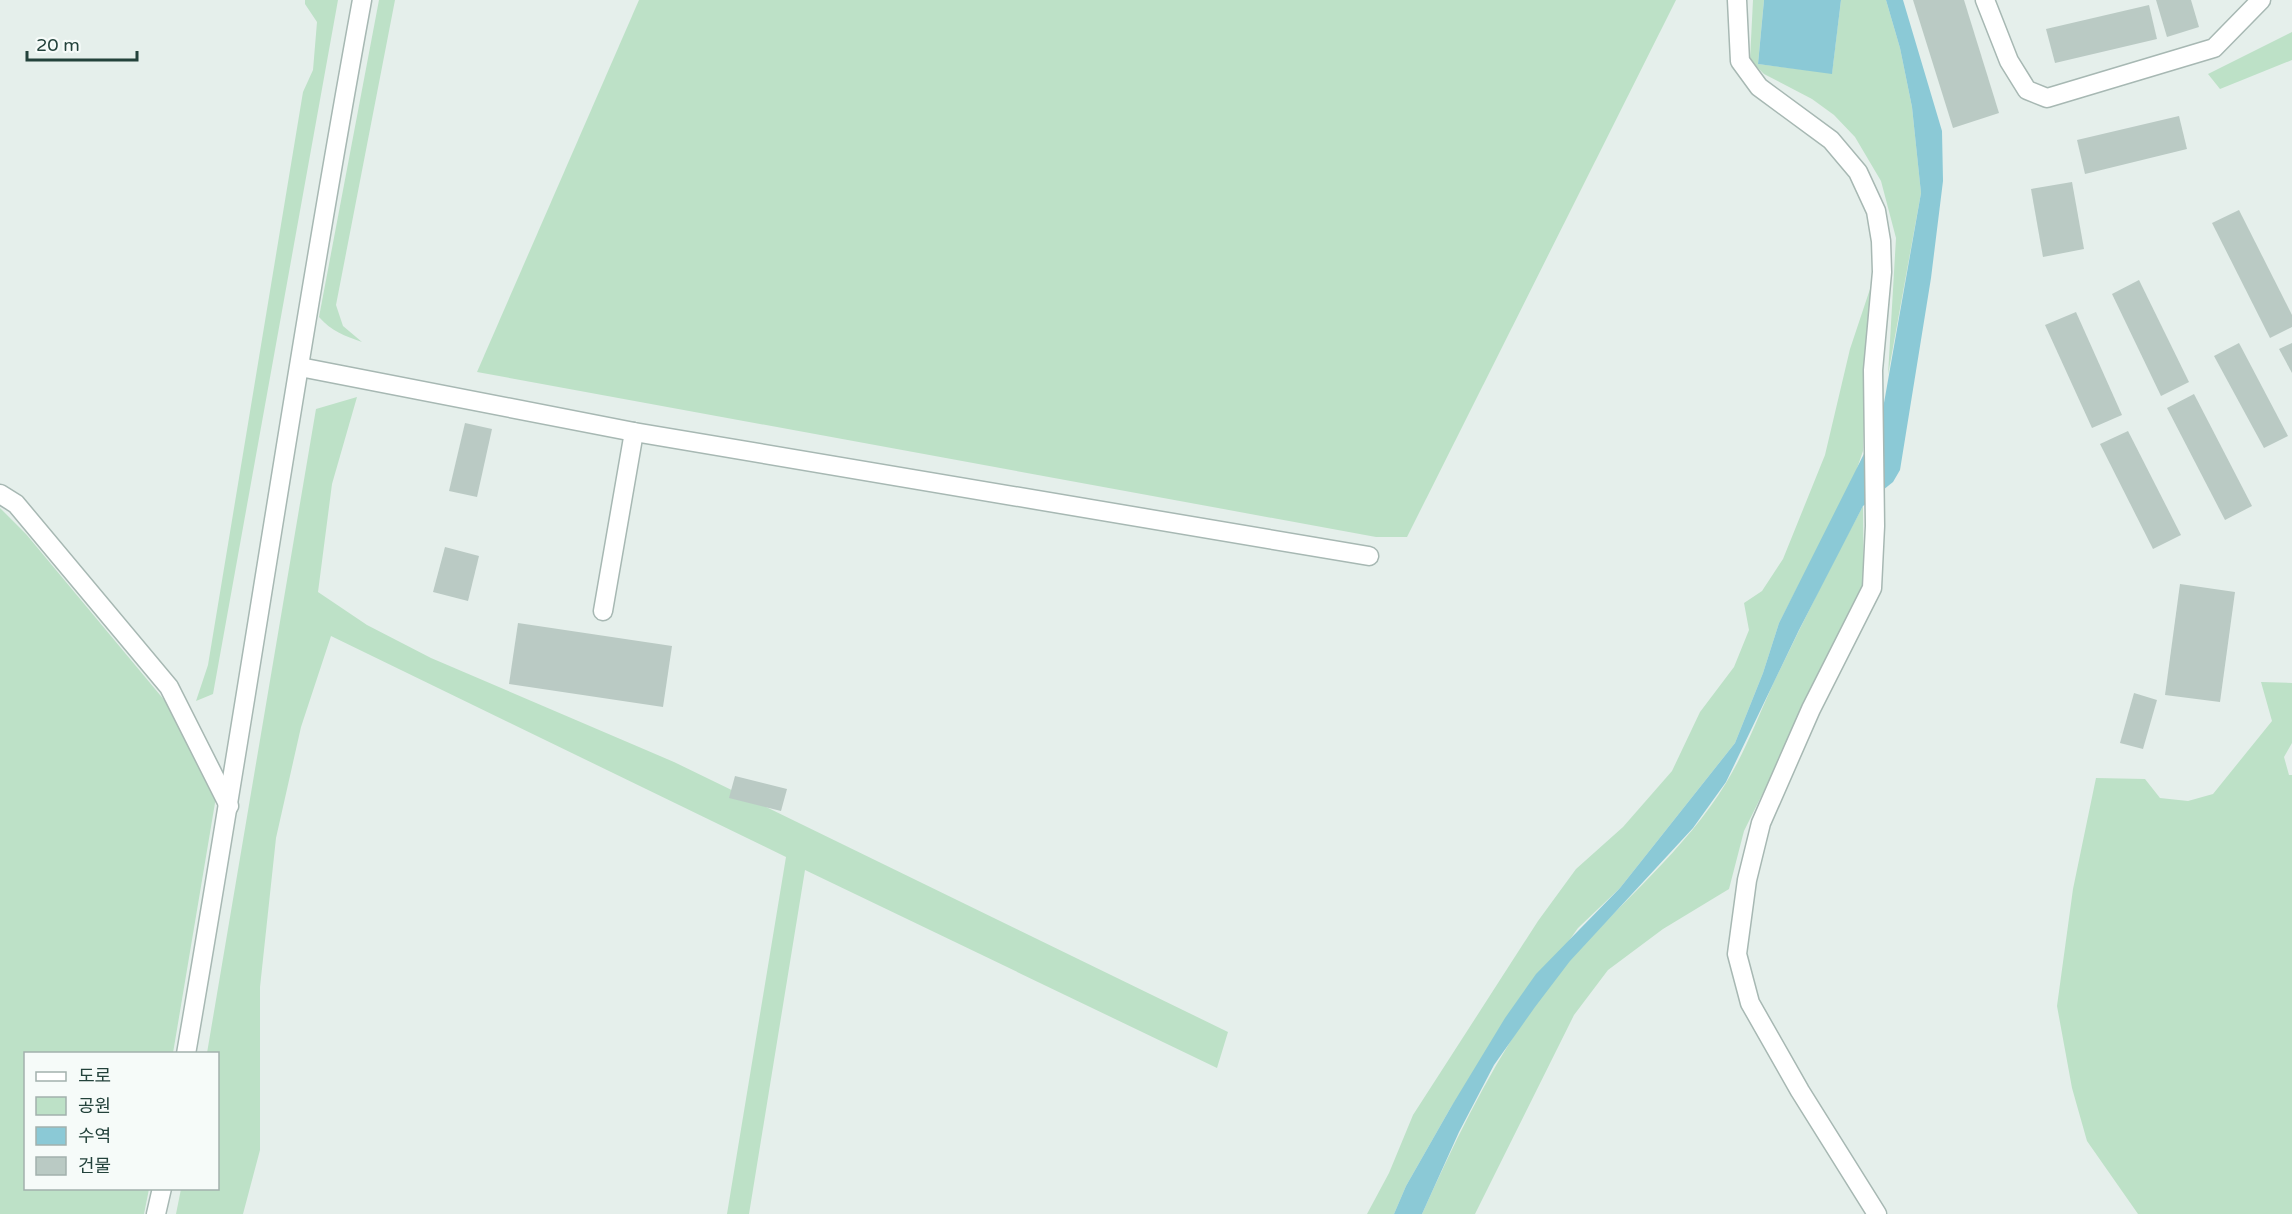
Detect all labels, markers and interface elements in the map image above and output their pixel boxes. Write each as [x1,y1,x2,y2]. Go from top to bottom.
scale bar [27,24,136,62]
text: 20 m [36,34,80,56]
legend [24,1052,219,1190]
text: 도로 [78,1065,111,1087]
text: 공원 [78,1095,111,1117]
text: 수역 [78,1125,111,1147]
text: 건물 [78,1155,111,1177]

